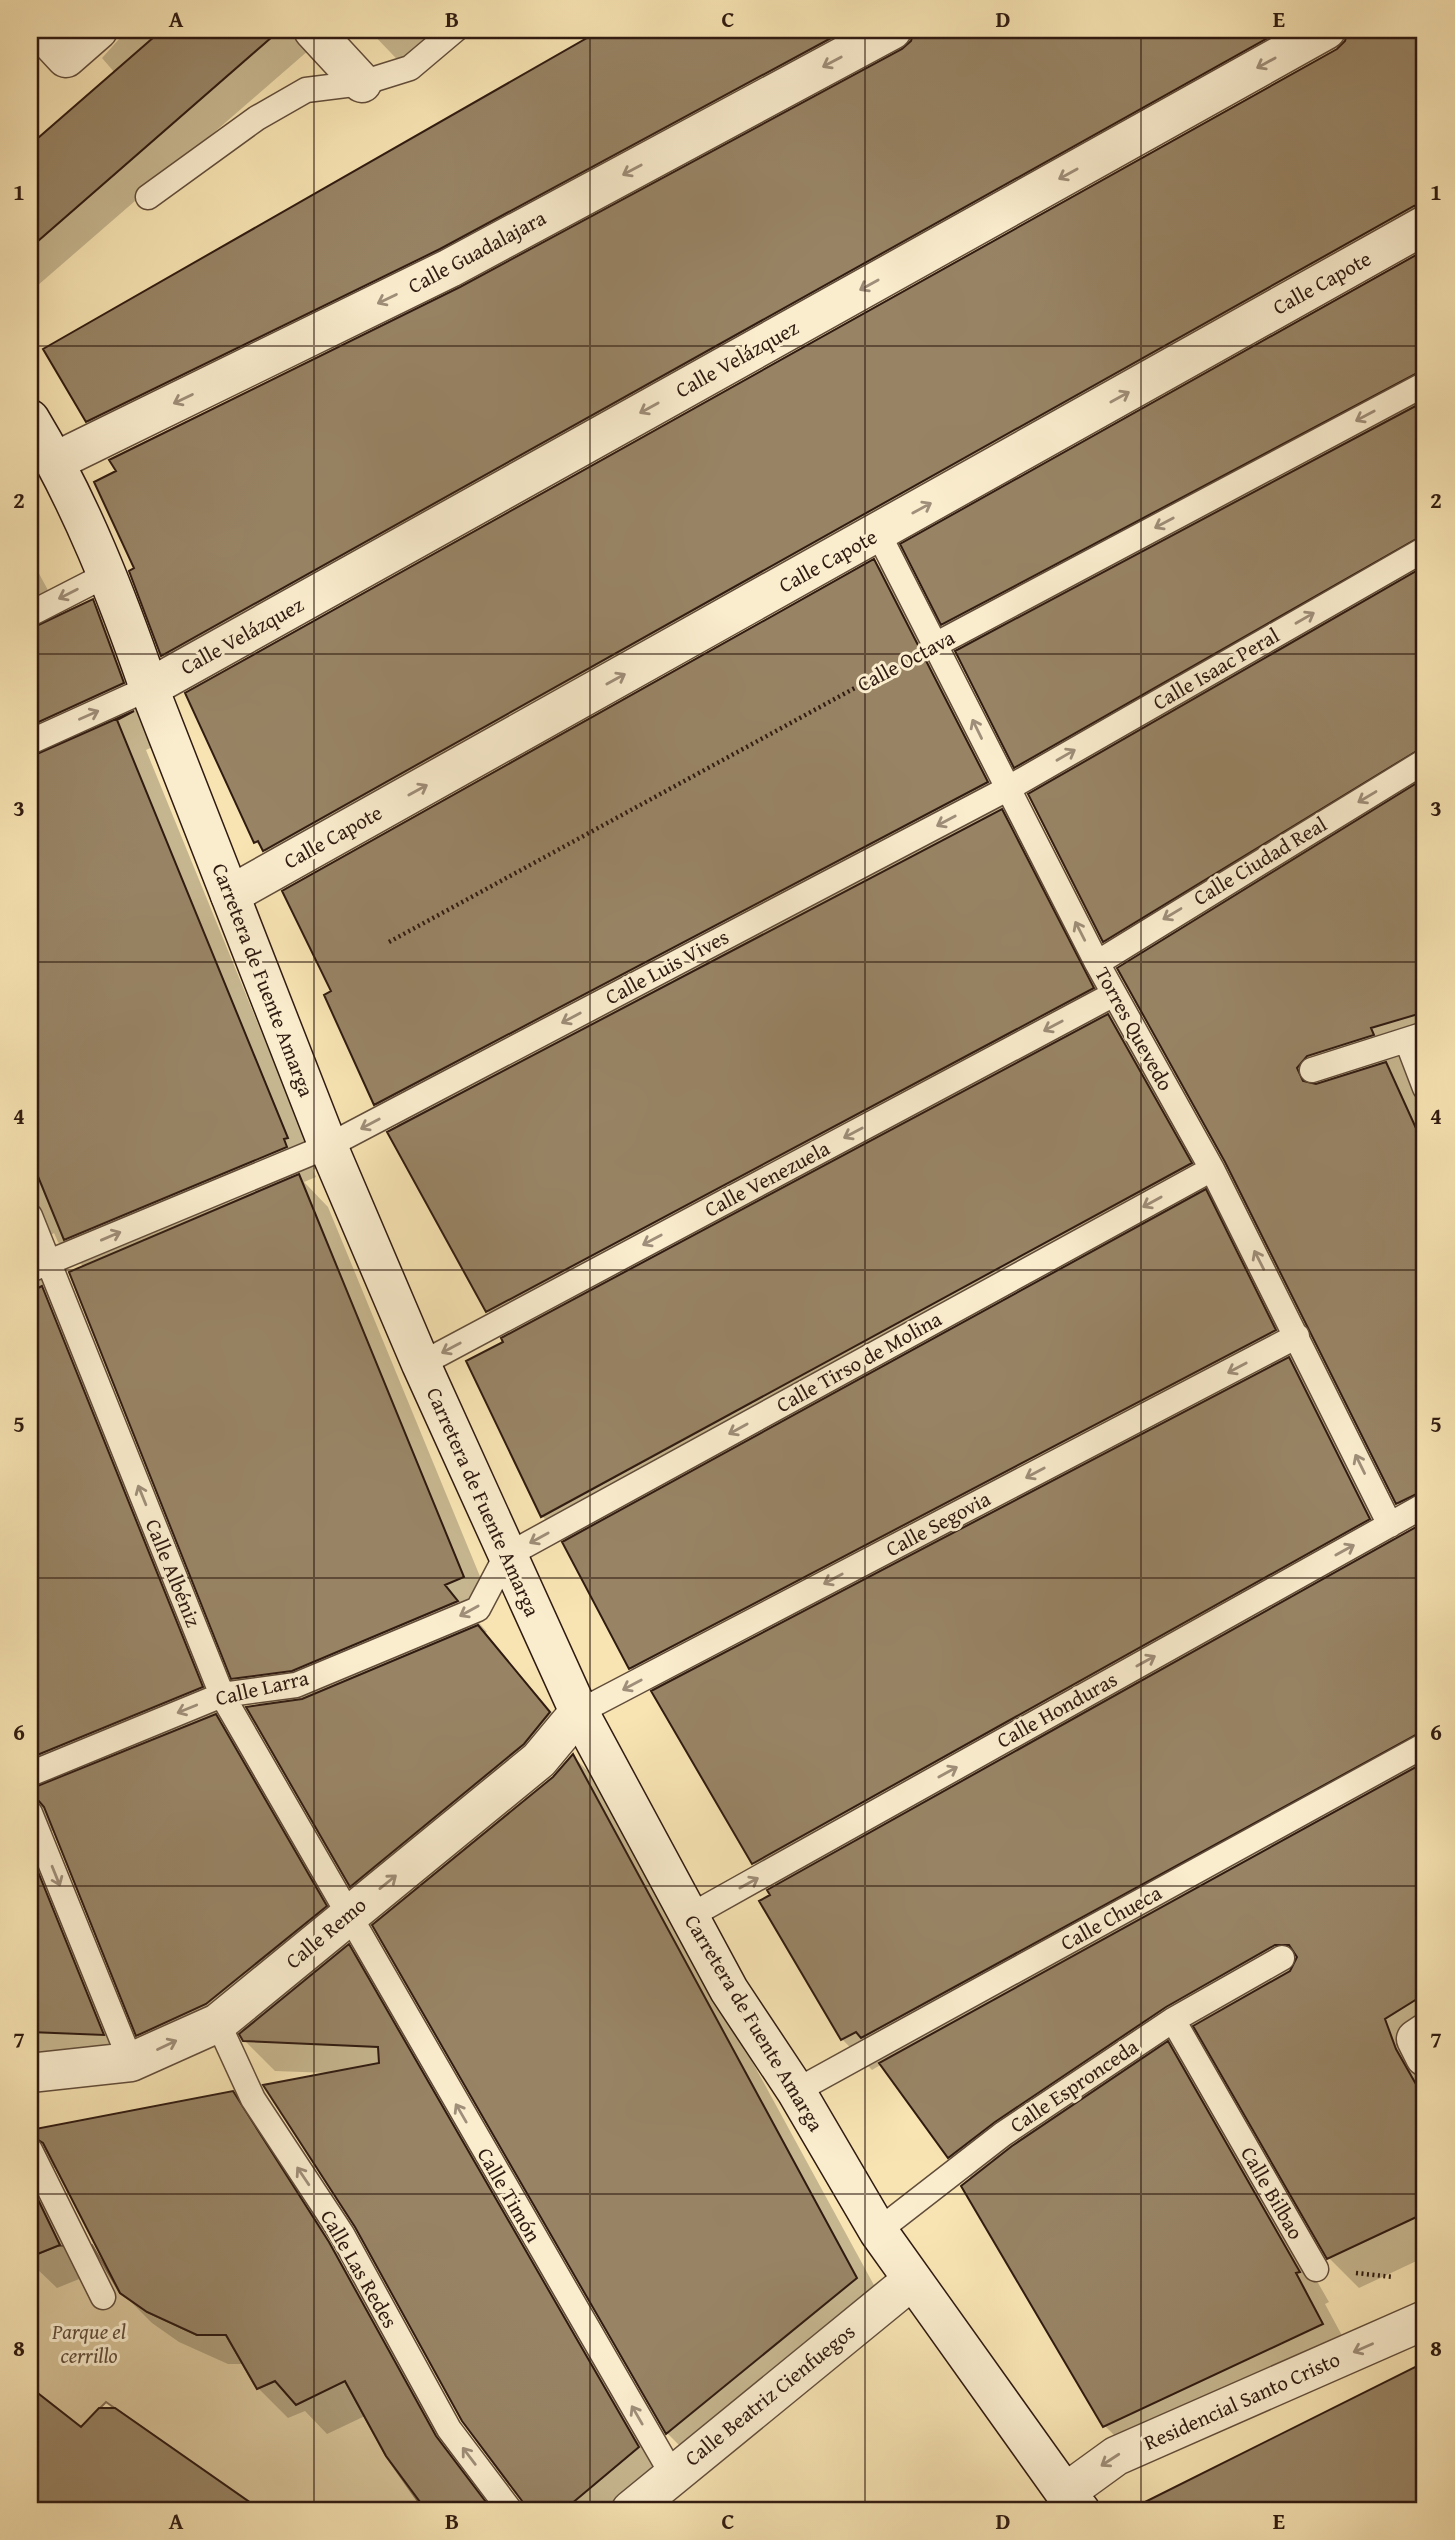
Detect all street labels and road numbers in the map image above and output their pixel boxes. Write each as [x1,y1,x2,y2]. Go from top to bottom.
street label: Calle Guadalajara [402,202,551,301]
street label: Calle Capote [1267,243,1377,322]
street label: Calle Velázquez [670,312,804,405]
street label: Calle Capote [773,521,883,600]
street label: Calle Velázquez [175,589,309,682]
street label: Calle Isaac Peral [1147,620,1285,717]
street label: Calle Octava [851,622,960,699]
street label: Calle Capote [278,797,388,876]
street label: Calle Ciudad Real [1187,808,1333,913]
street label: Carretera de Fuente Amarga [205,858,322,1101]
street label: Calle Luis Vives [600,921,734,1012]
street label: Torres Quevedo [1088,961,1181,1096]
street label: Calle Venezuela [699,1132,835,1225]
street label: Calle Tirso de Molina [770,1303,947,1420]
street label: Carretera de Fuente Amarga [419,1382,548,1622]
street label: Calle Segovia [880,1483,996,1564]
street label: Calle Albéniz [138,1514,209,1631]
street label: Calle Larra [212,1662,312,1713]
street label: Calle Honduras [991,1664,1123,1755]
street label: Calle Chueca [1055,1877,1167,1958]
street label: Calle Remo [278,1889,373,1976]
street label: Carretera de Fuente Amarga [677,1908,832,2137]
street label: Calle Espronceda [1003,2031,1144,2140]
street label: Calle Bilbao [1233,2140,1312,2245]
street label: Calle Timón [470,2142,549,2248]
street label: Calle Las Redes [313,2204,406,2334]
street label: Calle Beatriz Cienfuegos [678,2316,862,2473]
street label: Residencial Santo Cristo [1139,2343,1345,2458]

